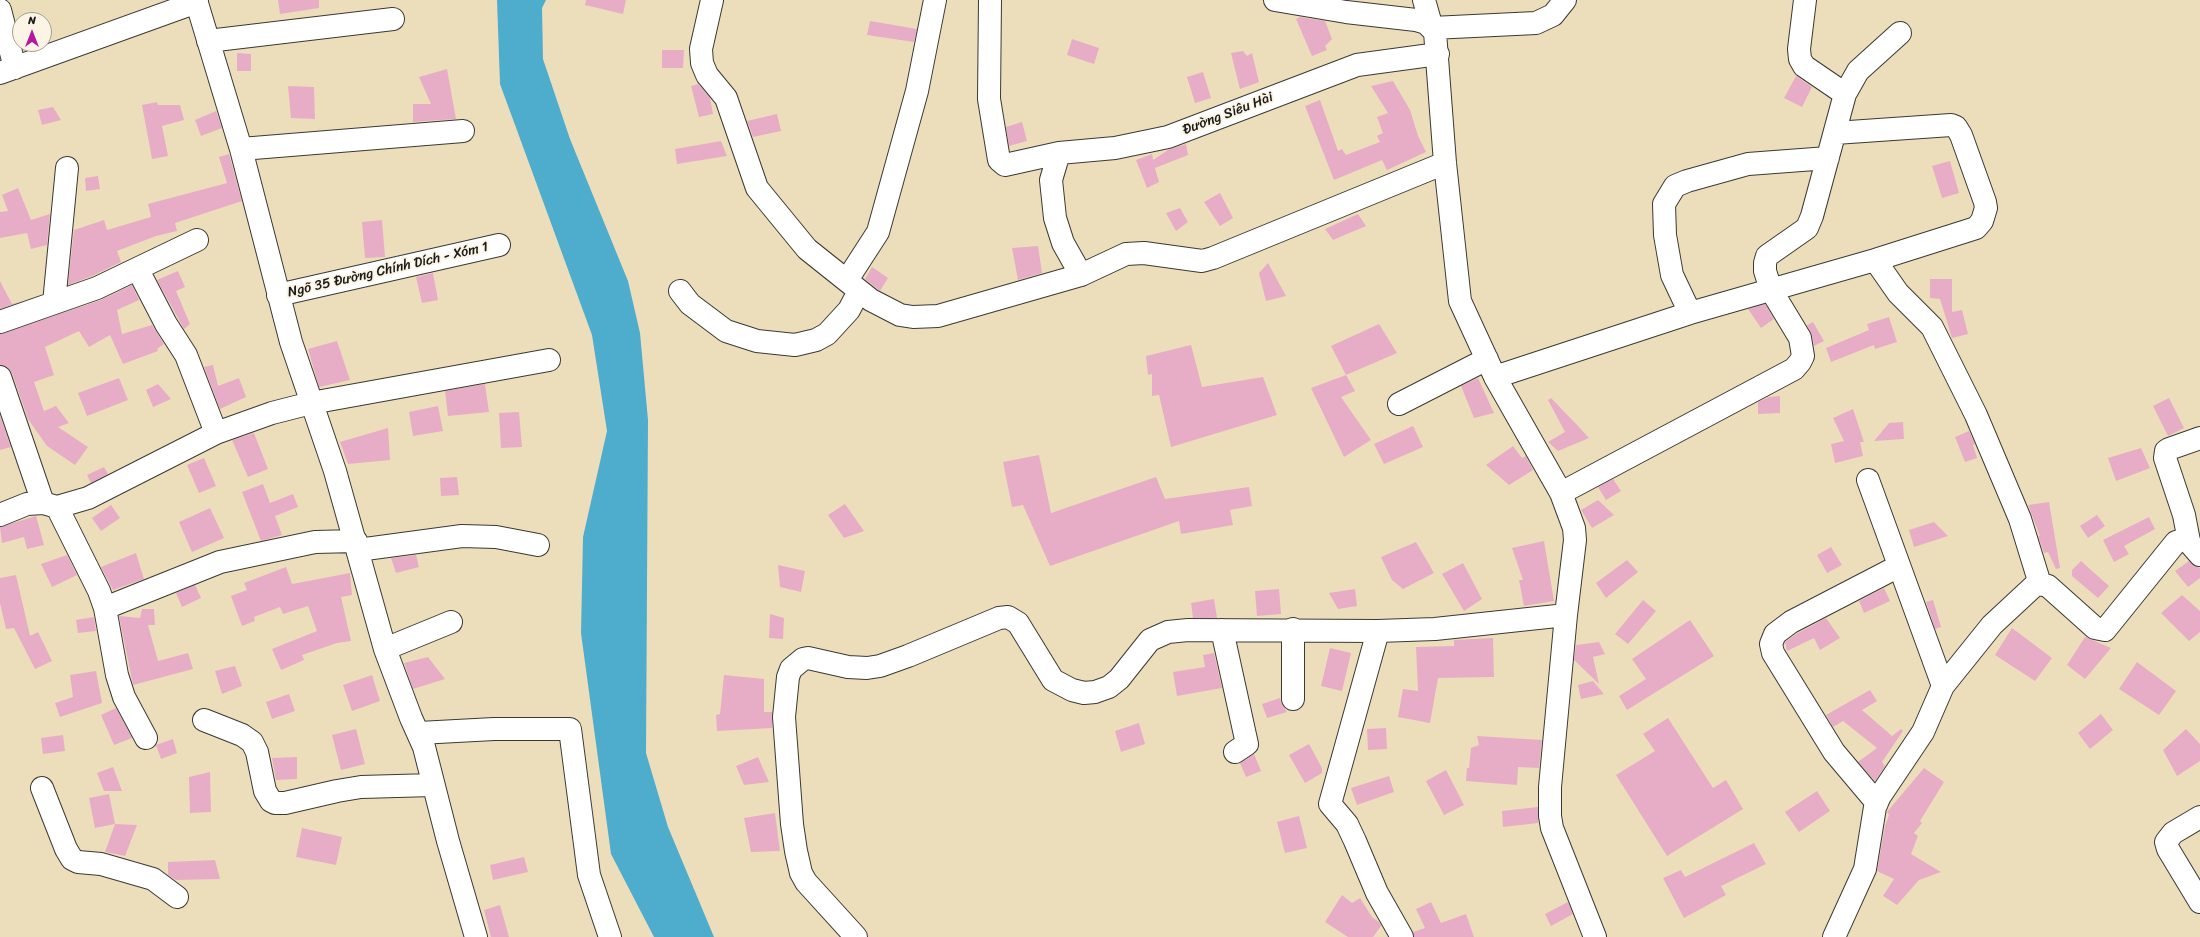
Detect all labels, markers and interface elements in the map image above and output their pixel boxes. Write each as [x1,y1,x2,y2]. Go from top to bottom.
text: N [28,11,36,30]
north arrow [12,12,52,52]
street label: Đường Siêu Hài [1180,89,1276,139]
street label: Ngõ 35 Đường Chính Dích - Xóm 1 [286,239,490,301]

